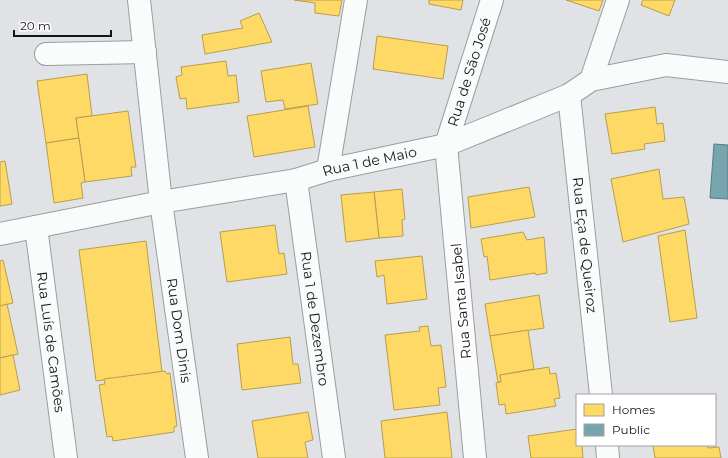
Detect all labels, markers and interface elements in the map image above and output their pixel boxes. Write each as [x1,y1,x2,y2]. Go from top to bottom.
scale bar [14,12,111,38]
street label: Rua de São José [443,15,495,129]
text: 20 m [20,18,51,33]
street label: Rua 1 de Maio [320,142,419,180]
street label: Rua Eça de Queiroz [569,176,601,314]
street label: Rua Santa Isabel [447,242,475,360]
street label: Rua 1 de Dezembro [297,250,333,387]
street label: Rua Luís de Camões [33,270,69,414]
street label: Rua Dom Dinis [163,277,195,384]
legend [576,394,716,446]
text: Homes [612,402,655,417]
text: Public [612,422,650,437]

